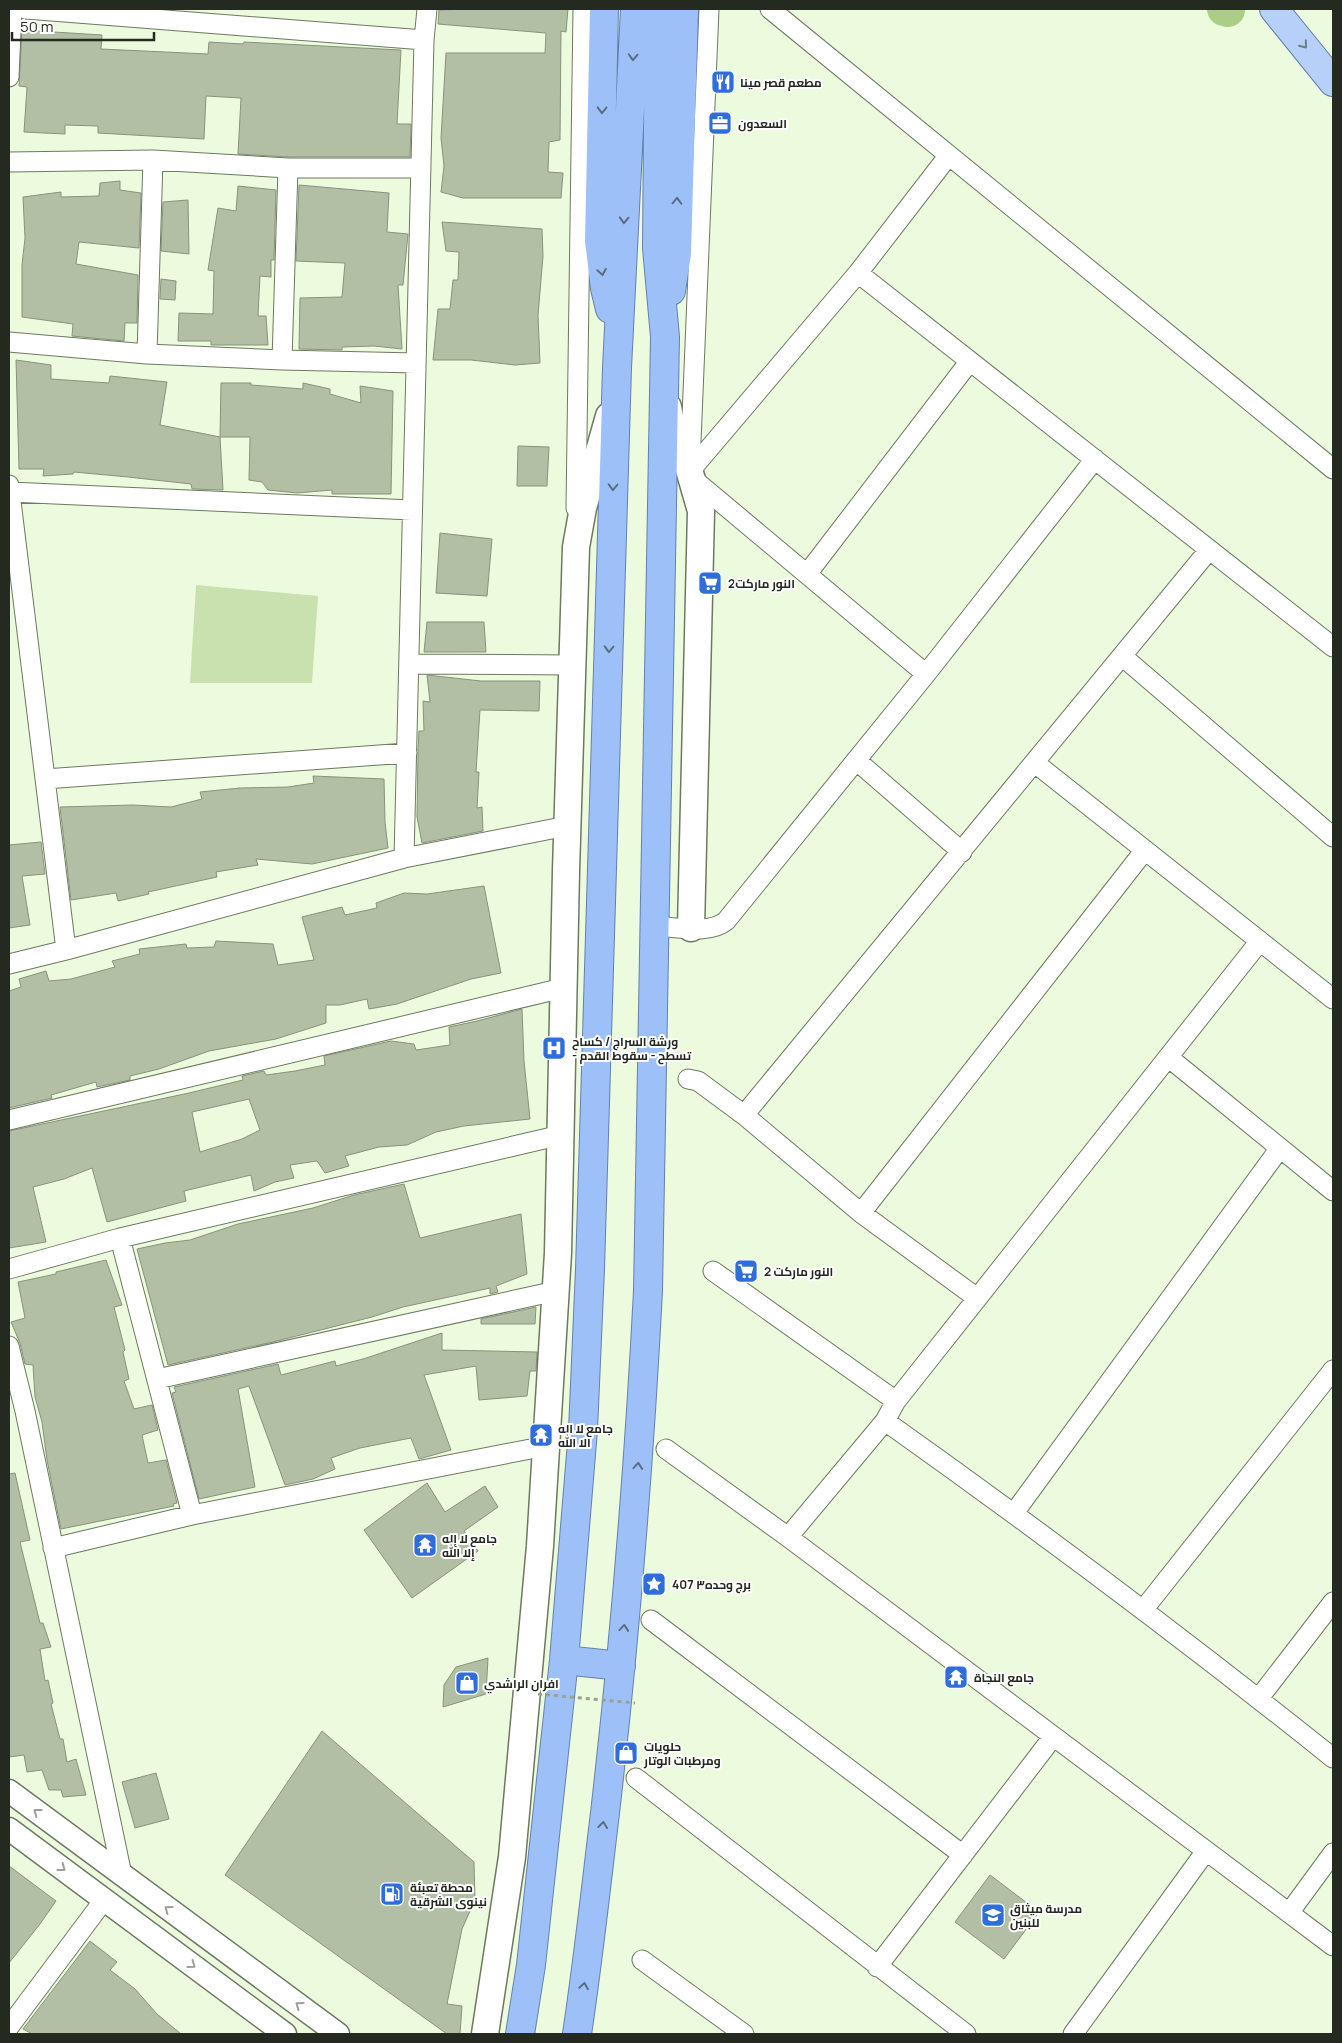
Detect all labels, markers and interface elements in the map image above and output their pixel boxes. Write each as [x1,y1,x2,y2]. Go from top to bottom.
scale bar [12,10,155,42]
text: 50 m [20,16,54,37]
one-way arrow [1298,39,1307,49]
one-way arrow [627,54,638,62]
restaurant icon: مطعم قصر مينا [710,69,736,95]
place label: مطعم قصر مينا [740,74,822,91]
one-way arrow [597,106,607,114]
office icon: السعدون [707,110,733,136]
place label: السعدون [738,115,787,132]
one-way arrow [672,197,682,205]
one-way arrow [619,216,630,224]
one-way arrow [597,268,607,277]
one-way arrow [608,483,619,491]
supermarket icon: النور ماركت2 [697,570,723,596]
place label: النور ماركت2 [728,575,795,592]
one-way arrow [603,646,614,654]
place label: ورشة السراج / كساح - تسطح - سقوط القدم [572,1033,692,1065]
hospital icon: ورشة السراج / كساح - تسطح - سقوط القدم [541,1035,567,1061]
supermarket icon: النور ماركت 2 [733,1258,759,1284]
place label: النور ماركت 2 [764,1263,833,1280]
place label: جامع لا اله الا الله [558,1420,613,1451]
temple icon: جامع لا اله الا الله [528,1422,554,1448]
one-way arrow [632,1462,643,1470]
place label: جامع لا إله إلا الله [442,1530,497,1561]
temple icon: جامع لا إله إلا الله [412,1532,438,1558]
place icon: برج وحده٣ 407 [641,1571,667,1597]
place label: برج وحده٣ 407 [672,1576,751,1594]
one-way arrow [618,1624,629,1632]
temple icon: جامع النجاة [943,1664,969,1690]
place label: جامع النجاة [974,1669,1034,1687]
shop icon: افران الراشدي [454,1670,480,1696]
place label: افران الراشدي [484,1675,559,1694]
place label: حلويات ومرطبات الوتار [643,1738,721,1769]
shop icon: حلويات ومرطبات الوتار [613,1740,639,1766]
one-way arrow [33,1809,43,1818]
one-way arrow [597,1820,608,1828]
one-way arrow [56,1863,65,1871]
place label: محطة تعبئة نينوى الشرقية [410,1879,487,1910]
fuel station icon: محطة تعبئة نينوى الشرقية [379,1881,405,1907]
place label: مدرسة ميثاق للبنين [1010,1900,1082,1931]
school or university icon: مدرسة ميثاق للبنين [980,1902,1006,1928]
one-way arrow [164,1906,174,1915]
one-way arrow [186,1960,195,1968]
one-way arrow [578,1982,589,1990]
one-way arrow [295,2002,305,2011]

